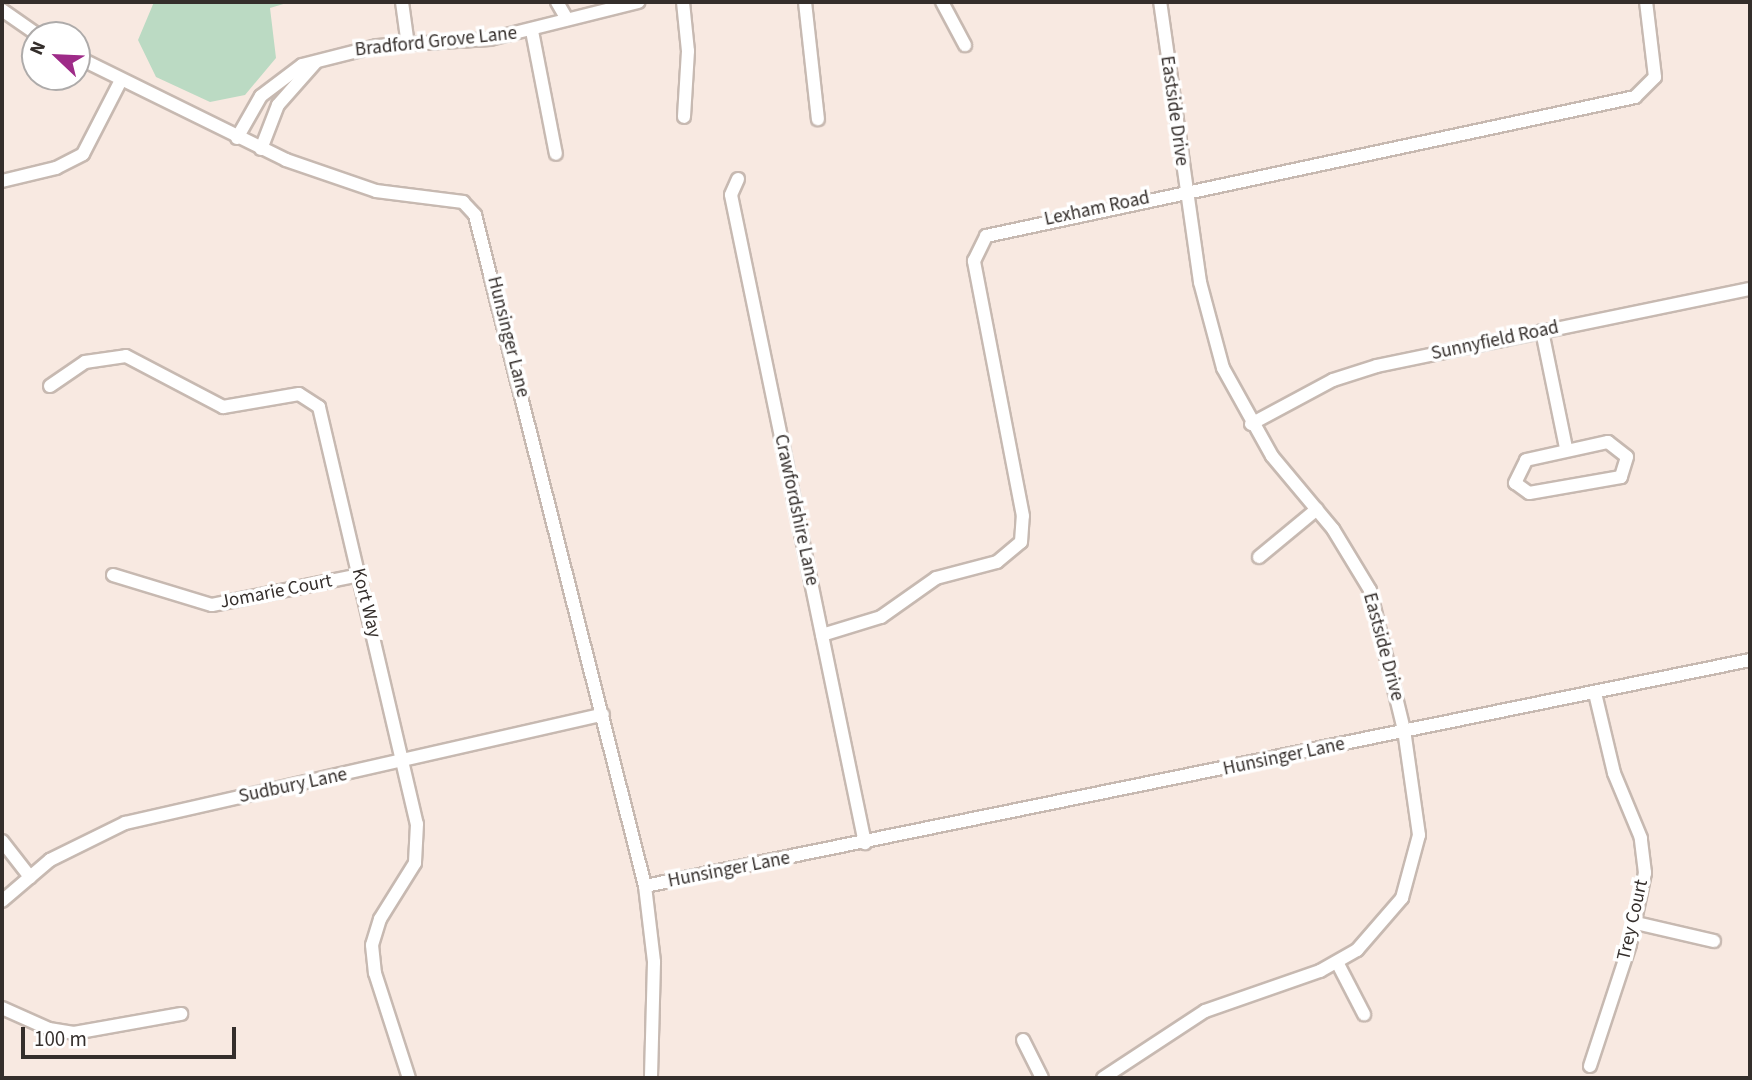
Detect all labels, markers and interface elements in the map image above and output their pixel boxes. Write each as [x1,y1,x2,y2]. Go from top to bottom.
north arrow [21,21,91,91]
street label: Bradford Grove Lane [354,22,518,62]
text: N [23,37,53,59]
street label: Eastside Drive [1155,54,1193,168]
street label: Lexham Road [1042,187,1152,231]
street label: Hunsinger Lane [482,274,534,400]
street label: Sunnyfield Road [1429,316,1561,366]
street label: Crawfordshire Lane [769,432,823,588]
street label: Kort Way [346,566,386,640]
street label: Jomarie Court [218,570,334,614]
street label: Eastside Drive [1358,590,1408,704]
street label: Hunsinger Lane [1221,733,1347,781]
street label: Sudbury Lane [237,763,349,809]
street label: Hunsinger Lane [666,847,792,893]
street label: Trey Court [1613,877,1653,963]
scale bar [24,1014,240,1058]
text: 100 m [34,1024,87,1054]

